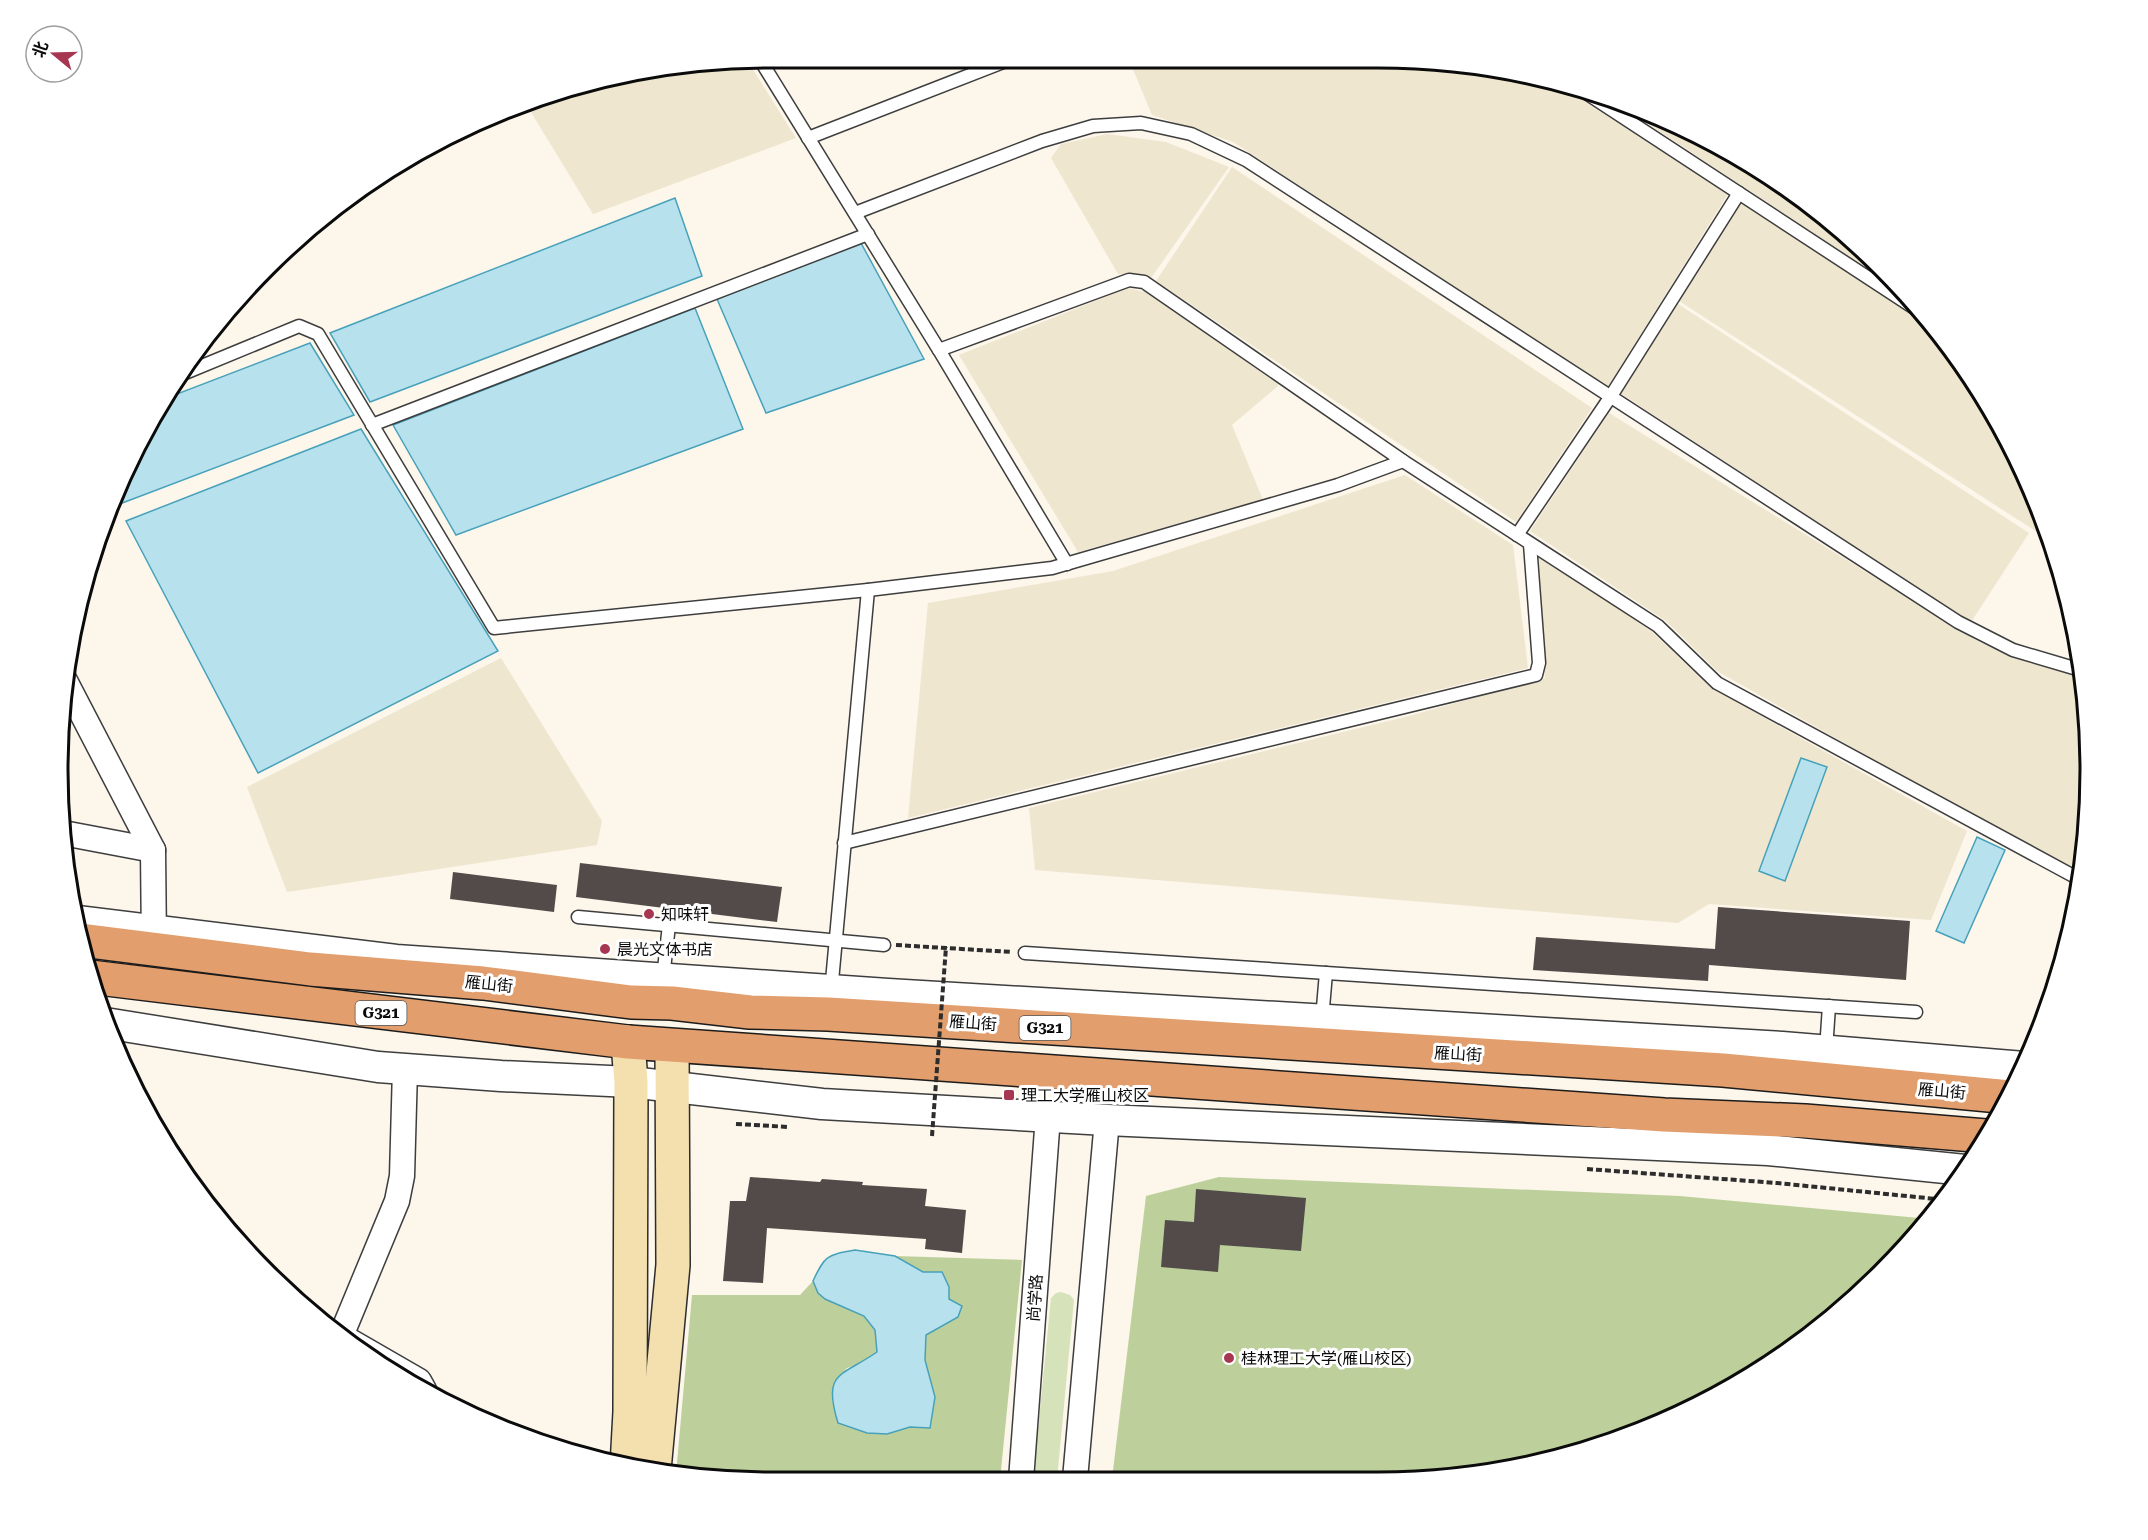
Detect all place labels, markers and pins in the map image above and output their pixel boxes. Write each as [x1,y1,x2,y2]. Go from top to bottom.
place label: 知味轩 [661,905,709,924]
marker: 知味轩 [642,907,656,921]
place label: 晨光文体书店 [617,940,713,959]
marker: 晨光文体书店 [598,942,612,956]
place label: 理工大学雁山校区 [1021,1086,1149,1105]
marker: 理工大学雁山校区 [1002,1088,1016,1102]
place label: 桂林理工大学(雁山校区) [1241,1349,1411,1368]
marker: 桂林理工大学(雁山校区) [1222,1351,1236,1365]

